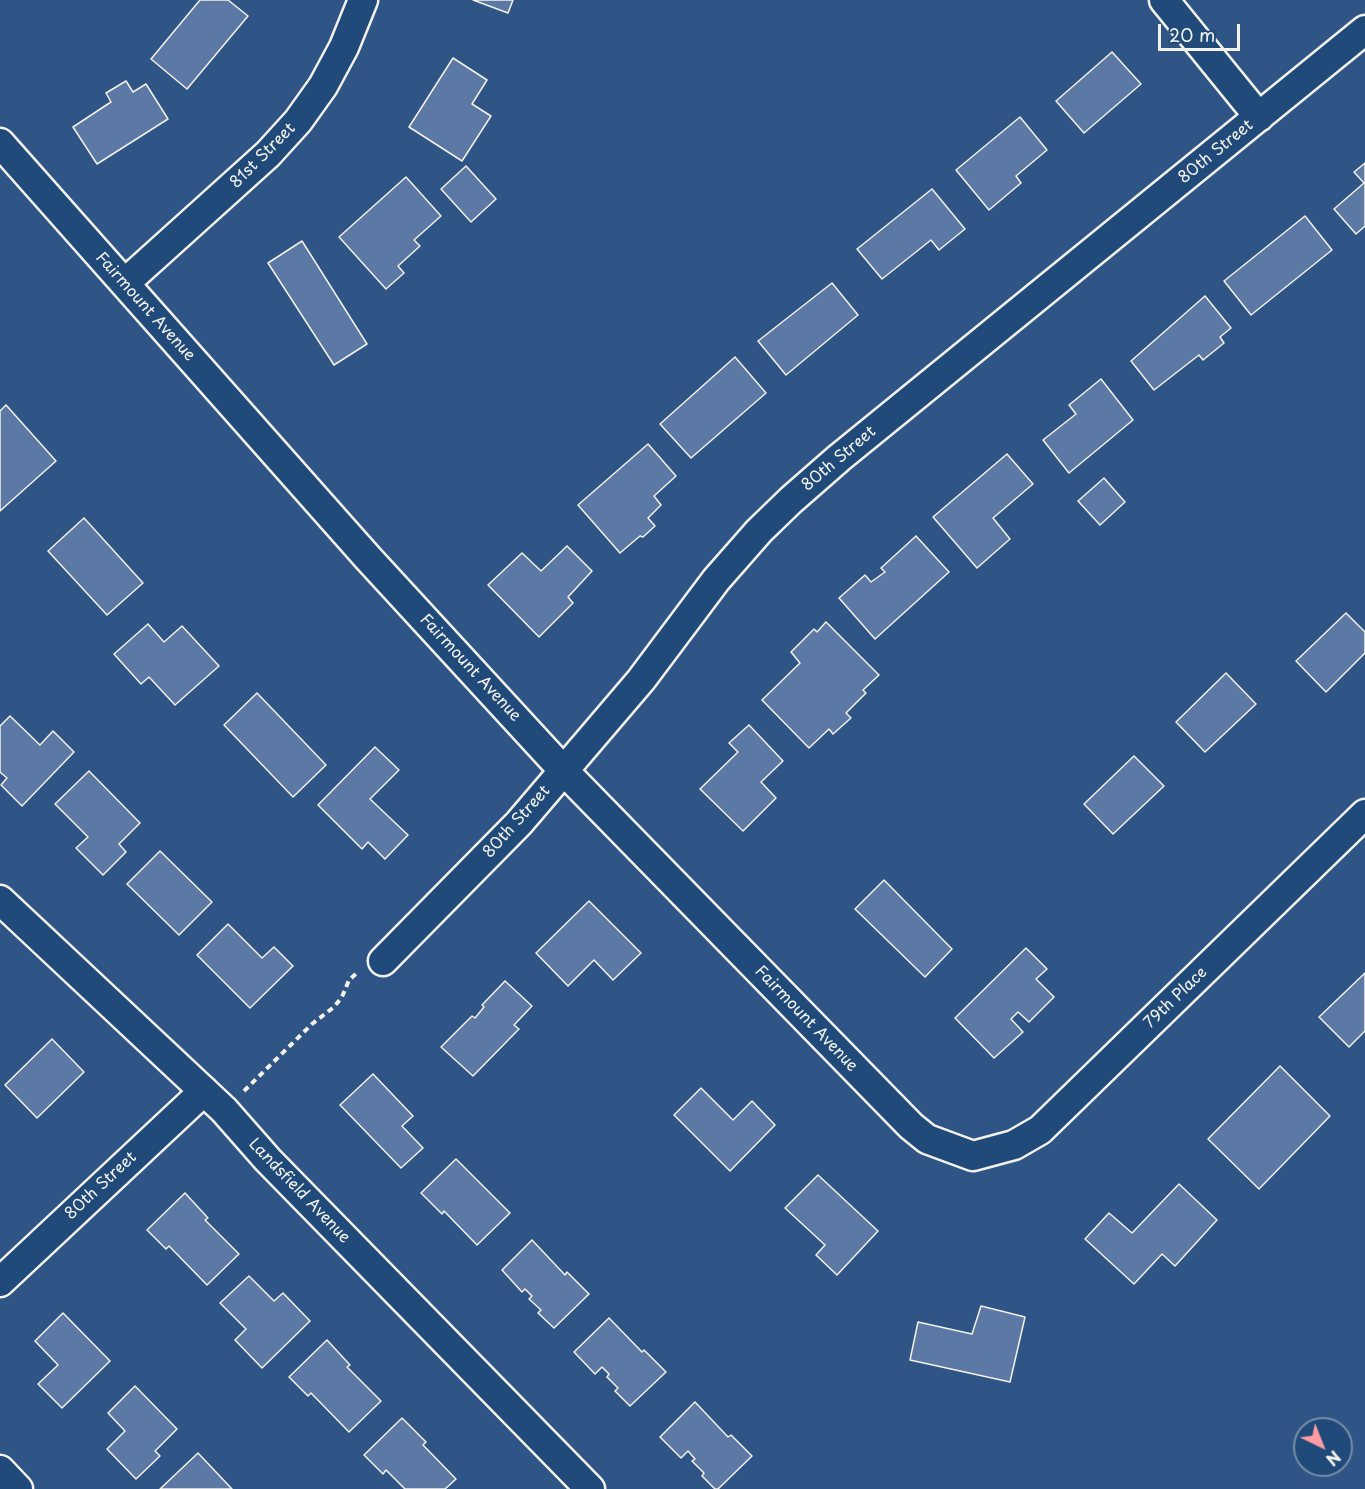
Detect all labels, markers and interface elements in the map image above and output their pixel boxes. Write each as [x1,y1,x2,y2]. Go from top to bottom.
scale bar [1161,12,1244,50]
text: 20 m [1169,21,1215,48]
street label: 80th Street [1175,116,1257,188]
street label: 81st Street [226,119,300,193]
street label: Fairmount Avenue [91,249,199,365]
street label: 80th Street [798,422,880,496]
street label: Fairmount Avenue [415,610,525,726]
street label: 80th Street [479,782,555,862]
street label: Fairmount Avenue [751,962,861,1076]
street label: 79th Place [1140,963,1212,1033]
street label: Landsfield Avenue [244,1135,354,1247]
street label: 80th Street [61,1148,141,1224]
north arrow [1293,1417,1353,1477]
text: N [1321,1446,1347,1472]

